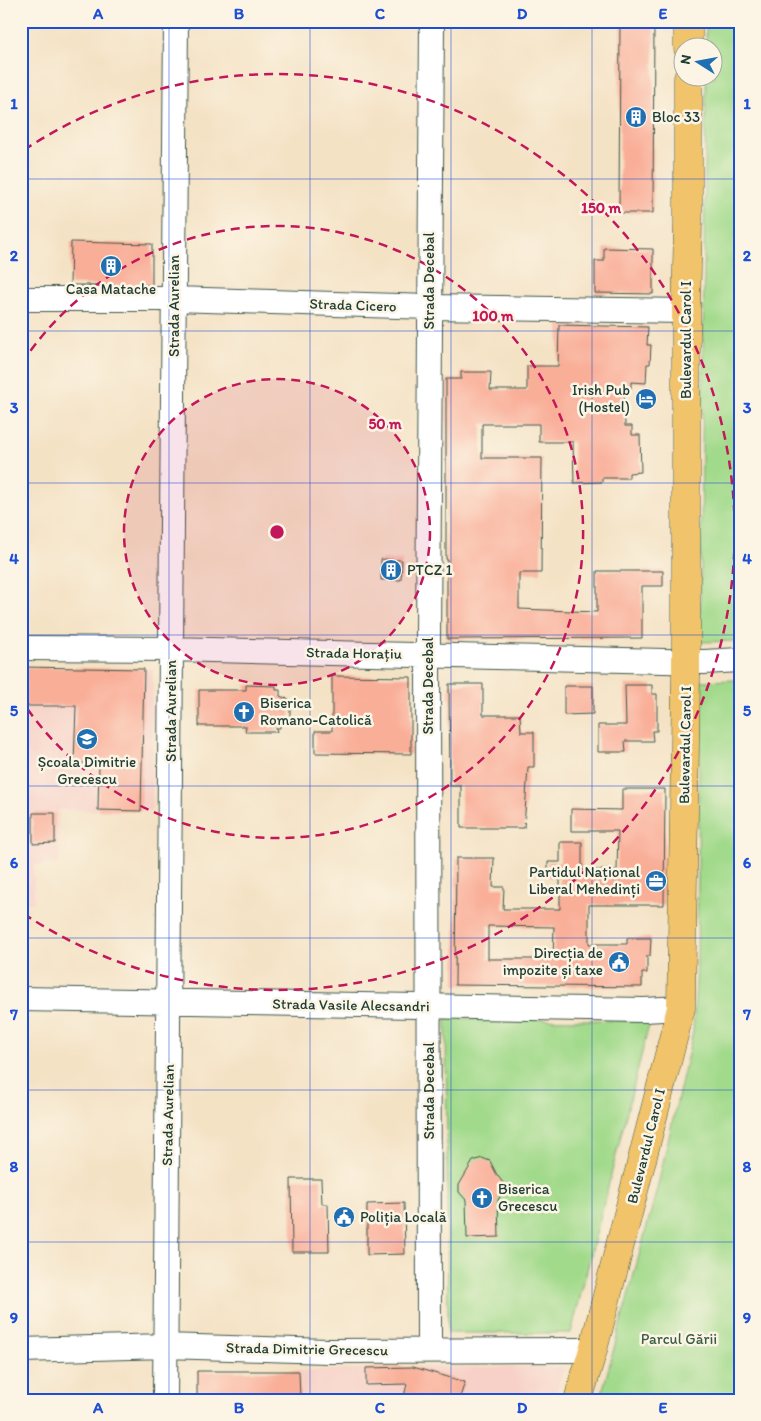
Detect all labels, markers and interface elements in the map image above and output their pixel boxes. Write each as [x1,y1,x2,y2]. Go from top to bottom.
text: A [92,4,104,23]
text: B [234,4,245,23]
text: C [375,4,386,23]
text: D [517,4,528,23]
text: E [659,4,668,23]
north arrow [674,38,724,88]
text: N [676,53,695,66]
text: 1 [10,94,18,113]
text: 1 [743,94,751,113]
building icon: Bloc 33 [624,105,648,129]
place label: Bloc 33 [652,108,700,126]
text: 150 m [581,199,621,217]
street label: Strada Decebal [420,232,438,330]
text: 2 [10,246,19,265]
text: 2 [743,246,752,265]
building icon: Casa Matache [99,254,123,278]
street label: Strada Aurelian [165,255,183,357]
place label: Casa Matache [66,280,156,298]
street label: Bulevardul Carol I [677,281,695,399]
street label: Strada Cicero [309,294,397,316]
text: 100 m [472,307,514,325]
place label: Irish Pub (Hostel) [572,381,630,416]
hotel icon: Irish Pub (Hostel) [634,387,658,411]
text: 3 [10,398,19,417]
text: 3 [743,398,752,417]
text: 50 m [368,415,402,433]
centre of rings [268,523,286,541]
text: 4 [9,549,19,568]
text: 4 [742,549,752,568]
building icon: PTCZ 1 [379,558,403,582]
place label: PTCZ 1 [407,561,453,579]
street label: Strada Decebal [419,637,437,735]
street label: Strada Horațiu [306,643,403,663]
street label: Strada Aurelian [162,660,180,762]
street label: Bulevardul Carol I [675,686,695,804]
place label: Biserica Romano-Catolică [260,694,372,729]
church icon: Biserica Romano-Catolică [232,700,256,724]
text: 5 [10,701,19,720]
text: 5 [743,701,752,720]
school or university icon: Școala Dimitrie Grecescu [75,727,99,751]
place label: Școala Dimitrie Grecescu [38,753,136,788]
text: 6 [10,853,19,872]
text: 6 [743,853,752,872]
place label: Partidul Național Liberal Mehedinți [529,863,641,898]
office icon: Partidul Național Liberal Mehedinți [644,869,668,893]
place label: Direcția de impozite și taxe [503,944,603,979]
public building icon: Direcția de impozite și taxe [607,950,631,974]
street label: Strada Vasile Alecsandri [272,995,430,1015]
text: 7 [9,1005,18,1024]
text: 7 [742,1005,751,1024]
street label: Strada Decebal [420,1042,438,1140]
street label: Strada Aurelian [158,1063,178,1166]
street label: Bulevardul Carol I [623,1087,669,1205]
text: 8 [10,1157,19,1176]
text: 8 [743,1157,752,1176]
place label: Biserica Grecescu [498,1180,558,1215]
church icon: Biserica Grecescu [470,1186,494,1210]
public building icon: Poliția Locală [332,1205,356,1229]
place label: Poliția Locală [360,1208,447,1226]
text: 9 [10,1308,18,1327]
text: 9 [743,1308,751,1327]
park label: Parcul Gării [641,1330,717,1348]
street label: Strada Dimitrie Grecescu [226,1339,389,1359]
text: A [92,1398,104,1417]
text: B [234,1398,245,1417]
text: C [375,1398,386,1417]
text: D [517,1398,528,1417]
text: E [659,1398,668,1417]

